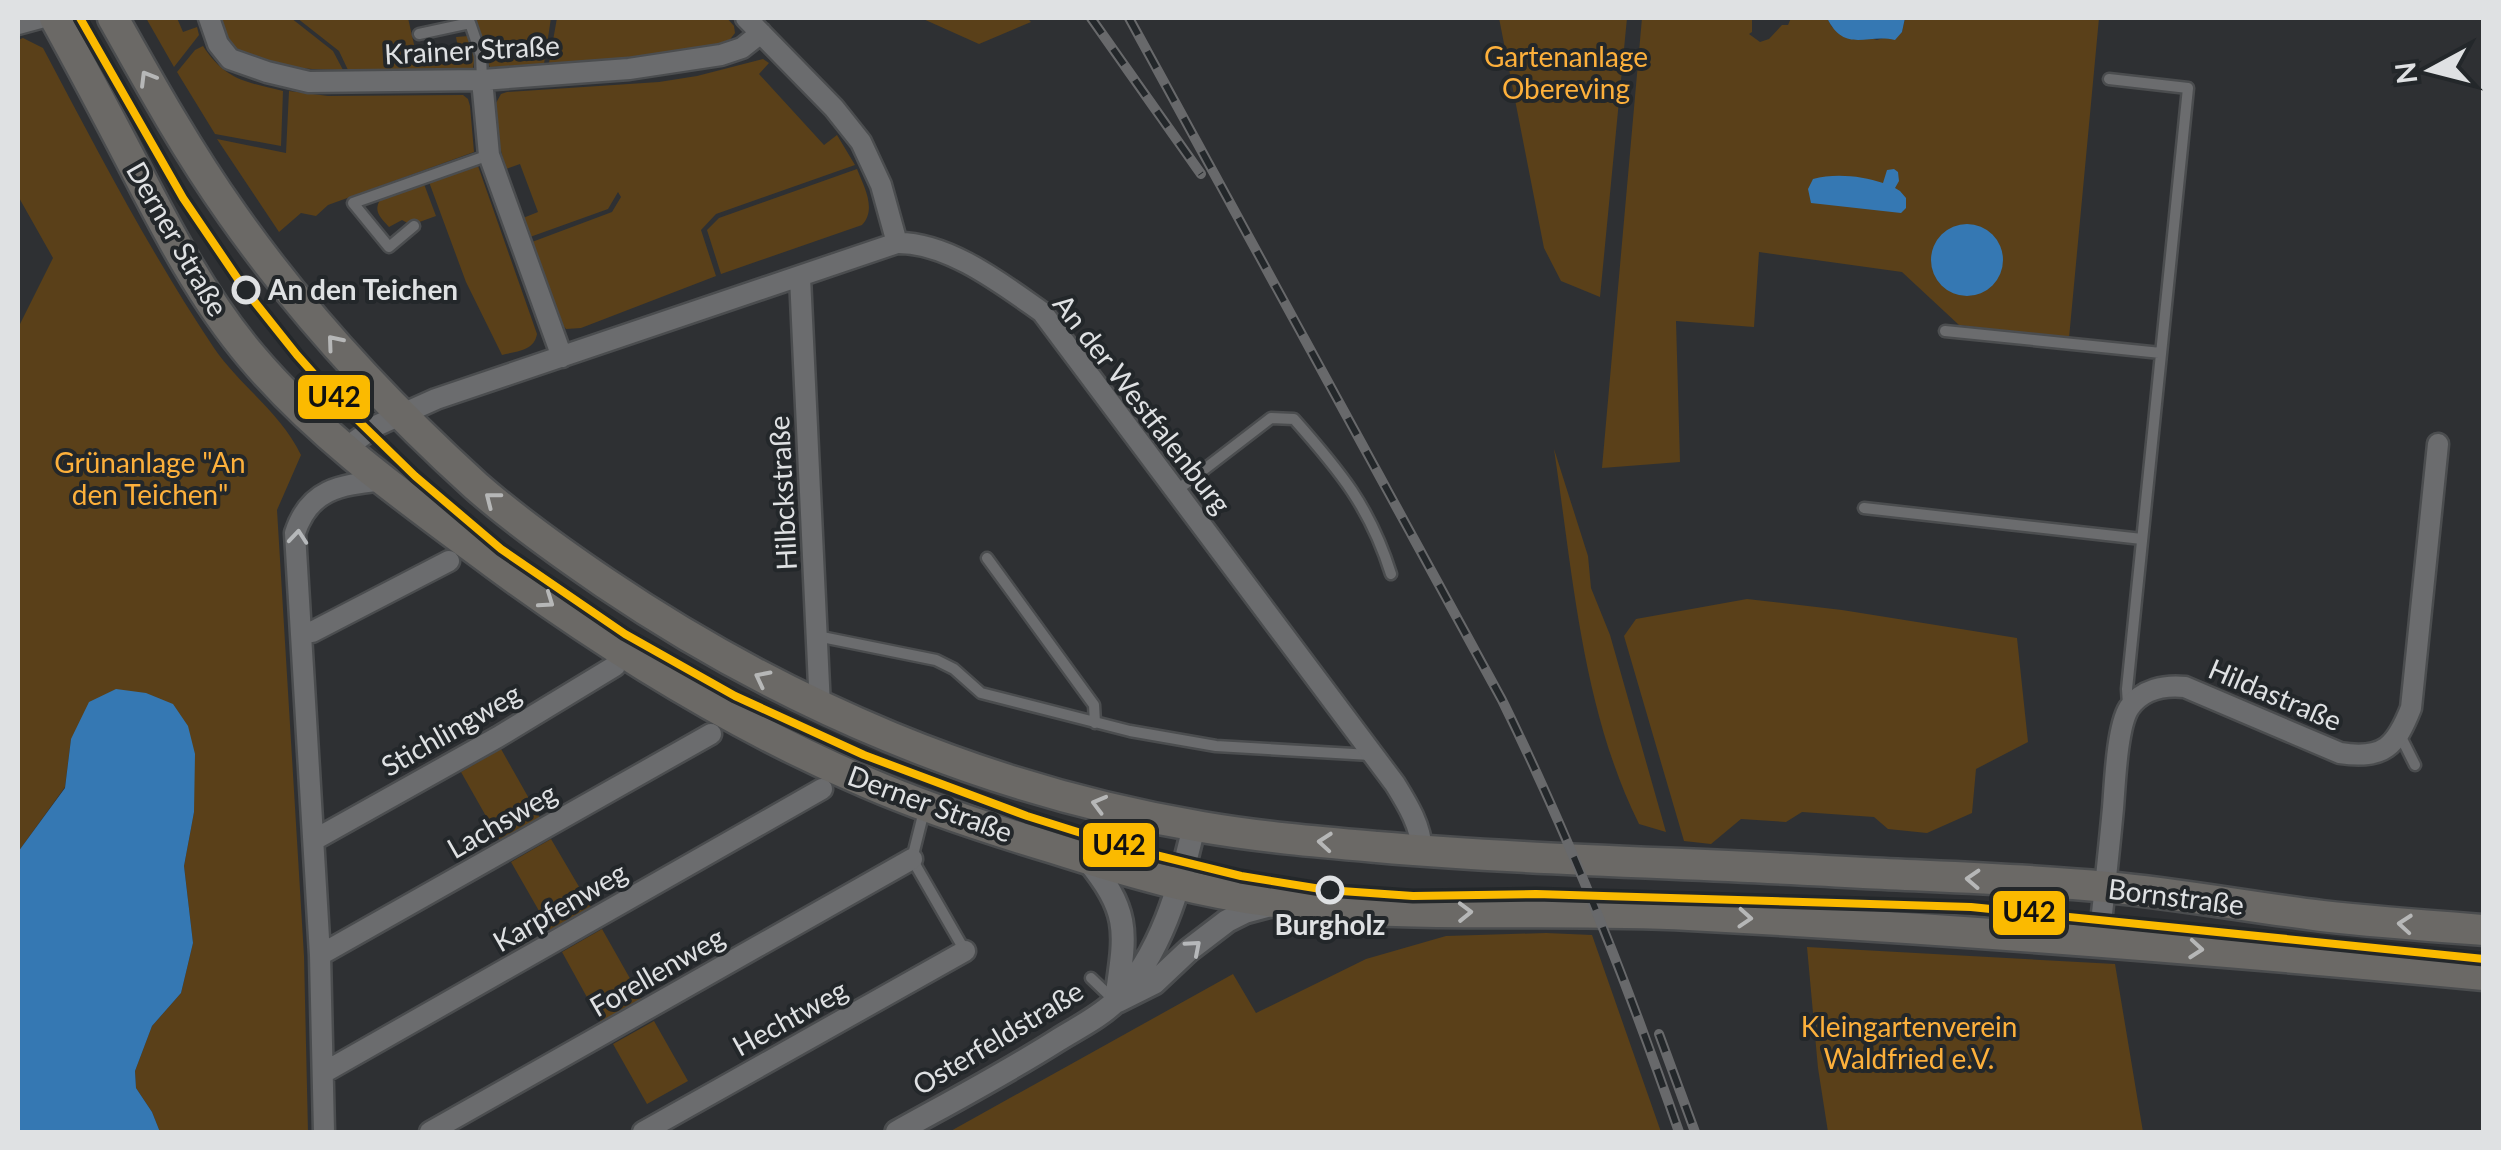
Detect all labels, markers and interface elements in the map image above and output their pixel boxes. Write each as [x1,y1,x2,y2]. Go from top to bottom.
north arrow [2381,20,2481,120]
street label: Krainer Straße [383,27,561,71]
park label: Gartenanlage Obereving [1484,39,1648,105]
text: N [2387,60,2423,86]
one-way arrow [140,71,159,89]
street label: Derner Straße [120,155,236,322]
place label: An den Teichen [267,272,458,306]
marker: An den Teichen [233,277,259,303]
street label: An der Westfalenburg [1047,287,1239,520]
one-way arrow [328,336,346,354]
line badge: U42 [296,373,372,421]
text: U42 [307,379,361,413]
street label: Hilbckstraße [761,415,803,571]
park label: Grünanlage "An den Teichen" [54,445,246,511]
one-way arrow [485,493,503,511]
one-way arrow [286,529,308,545]
one-way arrow [536,589,555,607]
street label: Hildastraße [2204,651,2347,737]
one-way arrow [755,671,773,690]
street label: Stichlingweg [375,676,526,783]
street label: Derner Straße [843,758,1017,849]
street label: Lachsweg [441,775,562,865]
one-way arrow [1090,795,1108,816]
line badge: U42 [1081,821,1157,869]
text: U42 [1092,827,1146,861]
one-way arrow [1316,832,1332,854]
street label: Karpfenweg [487,854,632,958]
one-way arrow [1964,869,1980,890]
street label: Bornstraße [2106,871,2246,921]
marker: Burgholz [1317,877,1343,903]
line badge: U42 [1991,889,2067,937]
text: U42 [2002,894,2056,928]
one-way arrow [1458,901,1473,923]
place label: Burgholz [1275,907,1386,941]
one-way arrow [1738,907,1754,928]
one-way arrow [2397,913,2413,935]
street label: Forellenweg [583,919,730,1023]
one-way arrow [2189,938,2205,959]
one-way arrow [1182,940,1200,958]
street label: Hechtweg [726,972,853,1062]
street label: Osterfeldstraße [906,973,1089,1101]
park label: Kleingartenverein Waldfried e.V. [1801,1009,2017,1075]

